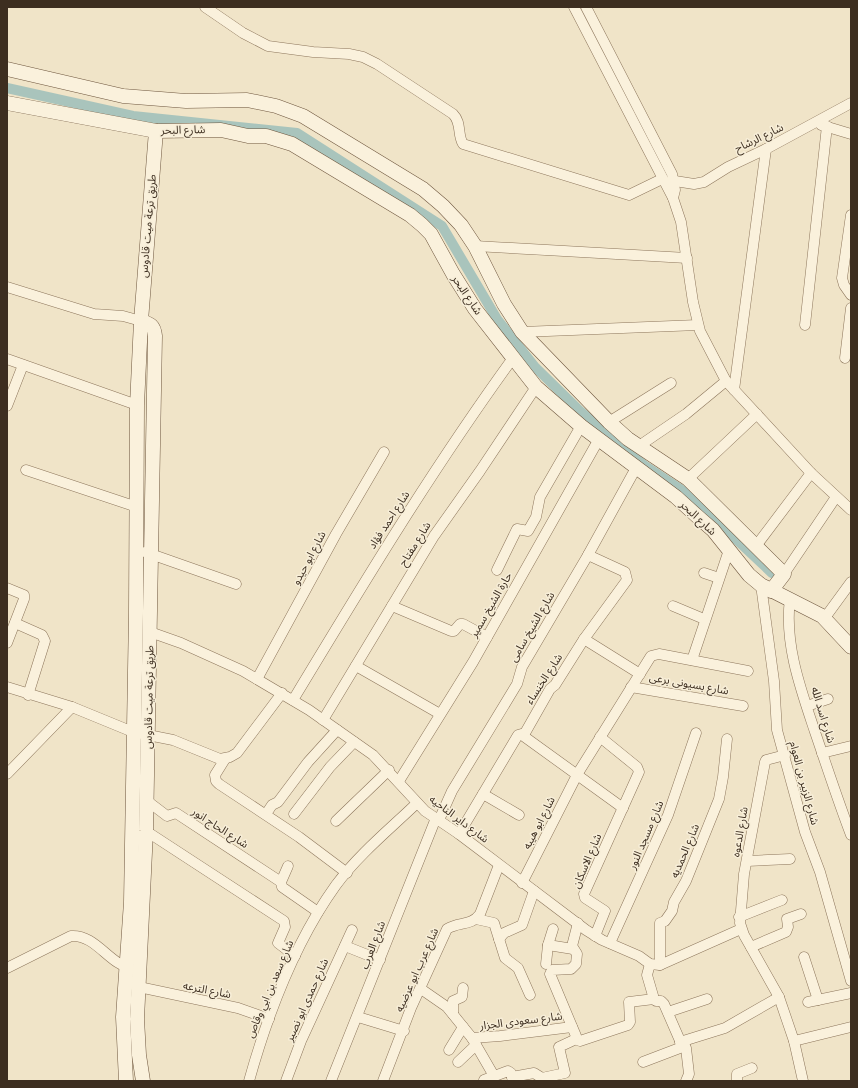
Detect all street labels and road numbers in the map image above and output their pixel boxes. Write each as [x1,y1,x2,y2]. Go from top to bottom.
street label: شارع الرشاح [733,120,786,156]
street label: شارع البحر [159,123,206,138]
street label: طريق ترعة ميت قادوس [137,174,159,278]
street label: شارع البحر [448,272,485,318]
street label: شارع احمد فؤاد [365,488,414,552]
street label: شارع البحر [676,497,719,539]
street label: شارع مفتاح [396,519,435,569]
street label: شارع ابو حيدو [289,529,330,588]
street label: حارة الشيخ سمير [467,570,516,641]
street label: شارع الشيخ سامى [507,589,558,665]
street label: طريق ترعة ميت قادوس [142,645,156,749]
street label: شارع الخنساء [523,651,566,707]
street label: شارع بسيونى برعى [648,671,730,698]
street label: شارع اسد الله [807,685,838,745]
street label: شارع الزبير بن العوام [786,740,822,827]
street label: شارع داير الناحيه [426,792,492,847]
street label: شارع ابو هيبه [520,794,559,852]
street label: شارع مسجد النور [625,798,667,873]
street label: شارع الحاج انور [188,804,251,852]
street label: شارع الدعوه [729,806,752,858]
street label: شارع الحمديه [668,822,703,880]
street label: شارع الاسكان [570,831,605,891]
street label: شارع العرب [358,919,389,971]
street label: شارع عرب ابو عرضيه [393,926,442,1014]
street label: شارع سعد بن ابي وقاص [244,938,299,1041]
street label: شارع حمدى ابو نصير [282,956,332,1045]
street label: شارع الترعه [182,979,233,1002]
street label: شارع سعودى الجزار [478,1009,564,1034]

